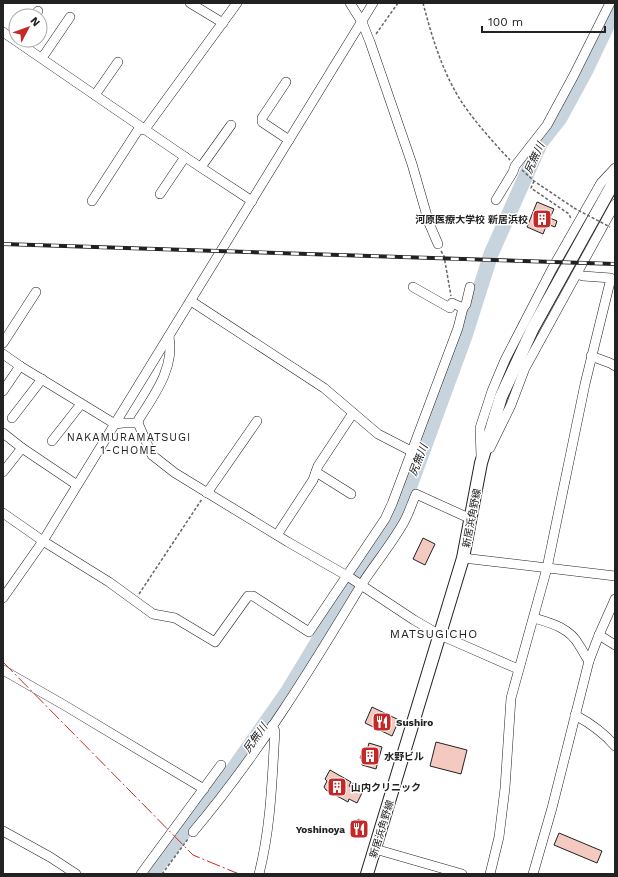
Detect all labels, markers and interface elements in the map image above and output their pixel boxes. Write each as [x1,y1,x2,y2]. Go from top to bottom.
north arrow [8,8,48,48]
scale bar [482,8,605,34]
text: N [28,14,43,29]
text: 100 m [488,15,523,29]
water label: 尻無川 [522,140,548,176]
building icon: 河原医療大学校 新居浜校 [531,208,553,230]
place label: 河原医療大学校 新居浜校 [415,214,528,225]
district label: NAKAMURAMATSUGI 1-CHOME [67,431,191,457]
water label: 尻無川 [406,442,431,478]
street label: 新居浜角野線 [460,488,483,549]
district label: MATSUGICHO [390,627,478,641]
restaurant icon: Sushiro [371,711,393,733]
place label: Sushiro [396,717,433,728]
water label: 尻無川 [241,720,271,756]
building icon: 水野ビル [359,745,381,767]
place label: 水野ビル [384,751,424,762]
building icon: 山内クリニック [326,776,348,798]
place label: 山内クリニック [351,782,421,793]
street label: 新居浜角野線 [367,799,396,859]
restaurant icon: Yoshinoya [348,818,370,840]
place label: Yoshinoya [296,824,345,835]

